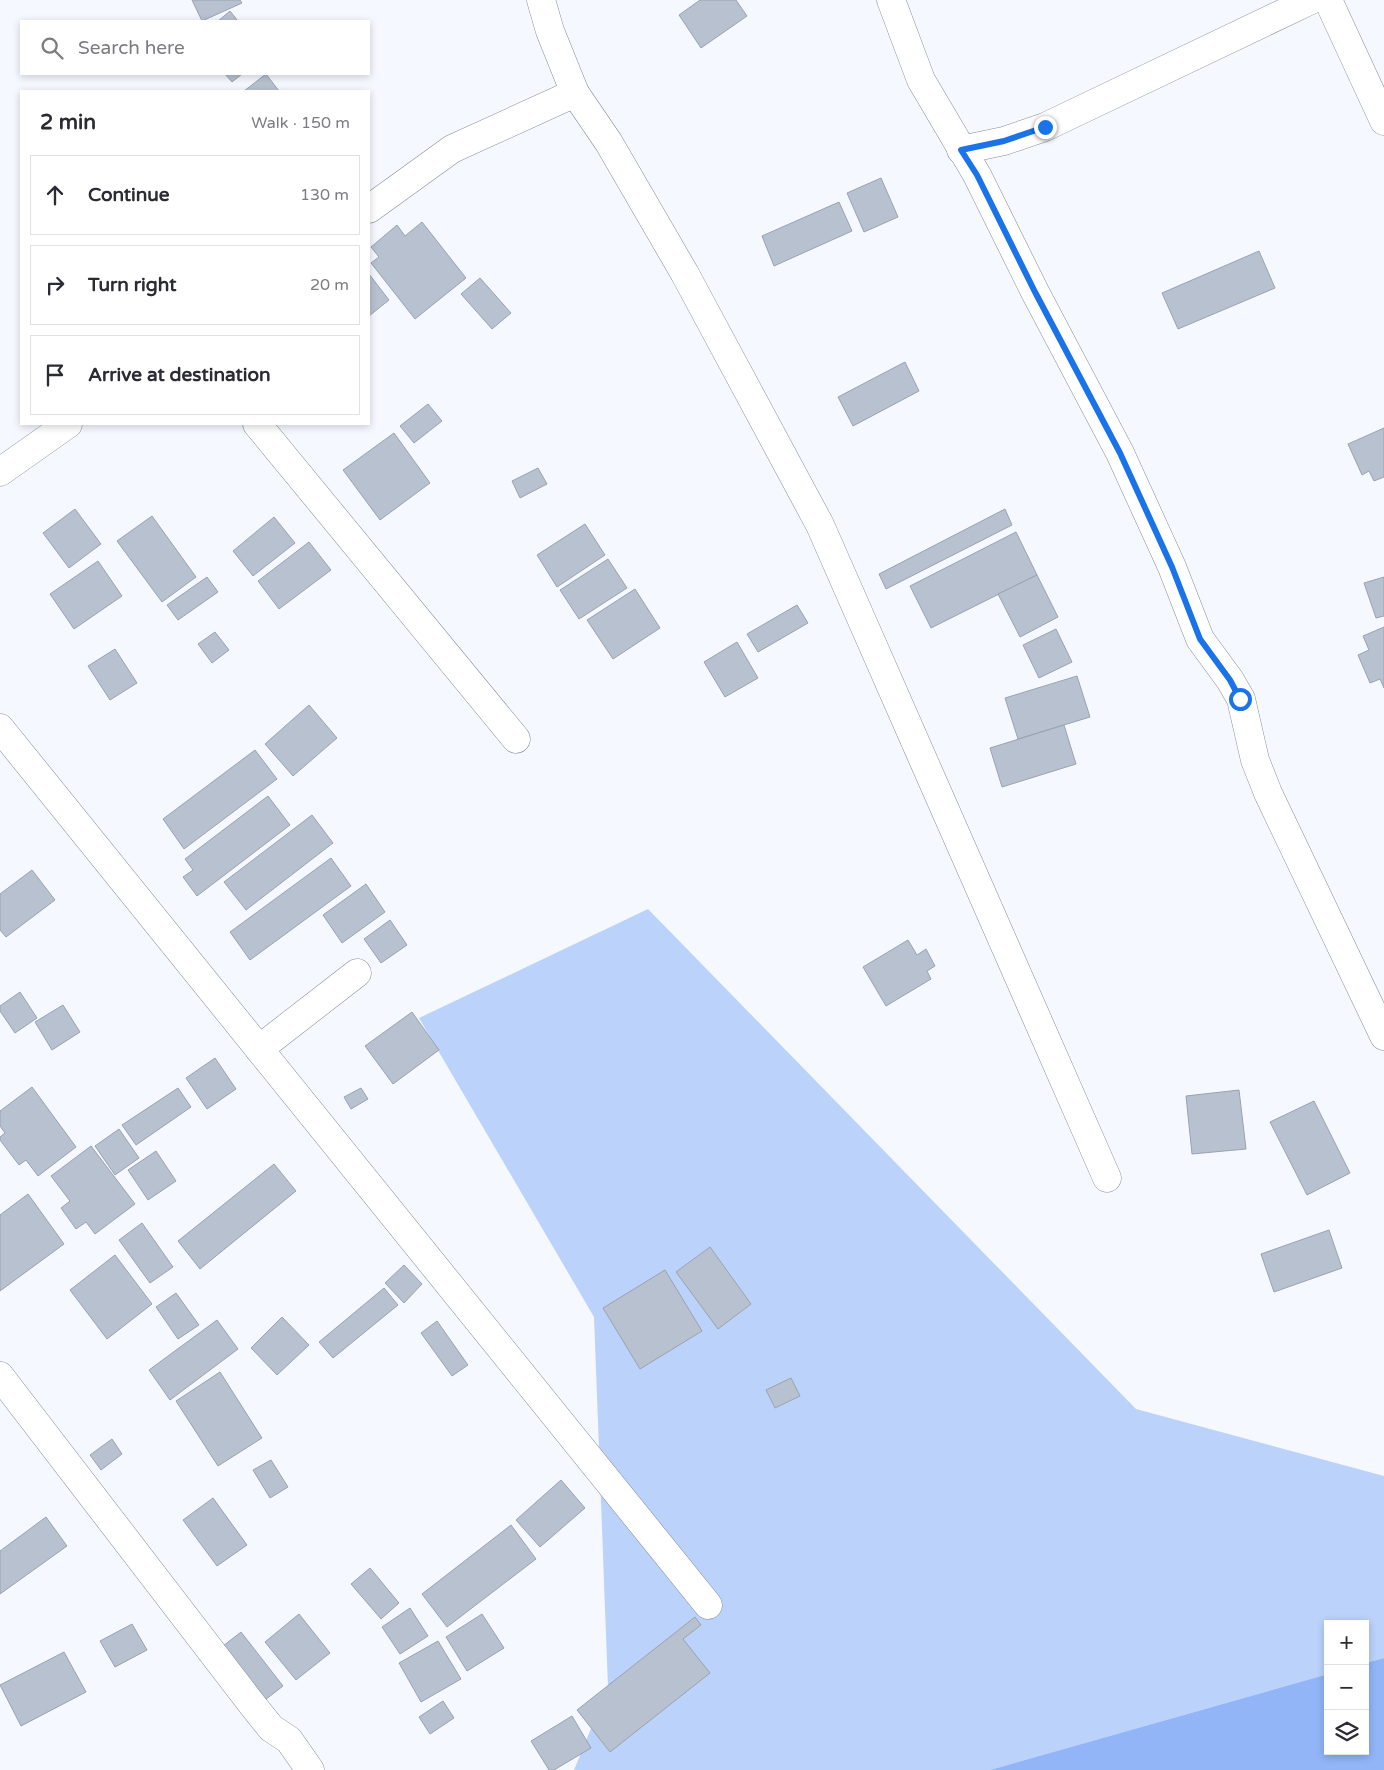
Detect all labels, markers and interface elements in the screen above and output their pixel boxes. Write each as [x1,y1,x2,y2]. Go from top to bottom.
search box [20,20,370,75]
icon: search [38,34,66,62]
text: Search here [78,37,185,59]
text: 2 min [40,110,96,135]
text: Walk · 150 m [251,113,350,133]
route end [1034,116,1057,139]
icon: ahead [41,181,69,209]
text: Continue [88,184,170,206]
text: 130 m [300,185,349,205]
icon: right [41,271,69,299]
text: Turn right [88,274,176,296]
text: 20 m [310,275,349,295]
icon: arrive [41,361,69,389]
text: Arrive at destination [88,364,271,386]
route start [1229,688,1252,711]
map controls [1324,1620,1369,1755]
button: + [1324,1620,1369,1665]
button: − [1324,1665,1369,1710]
button: layers [1324,1710,1369,1755]

